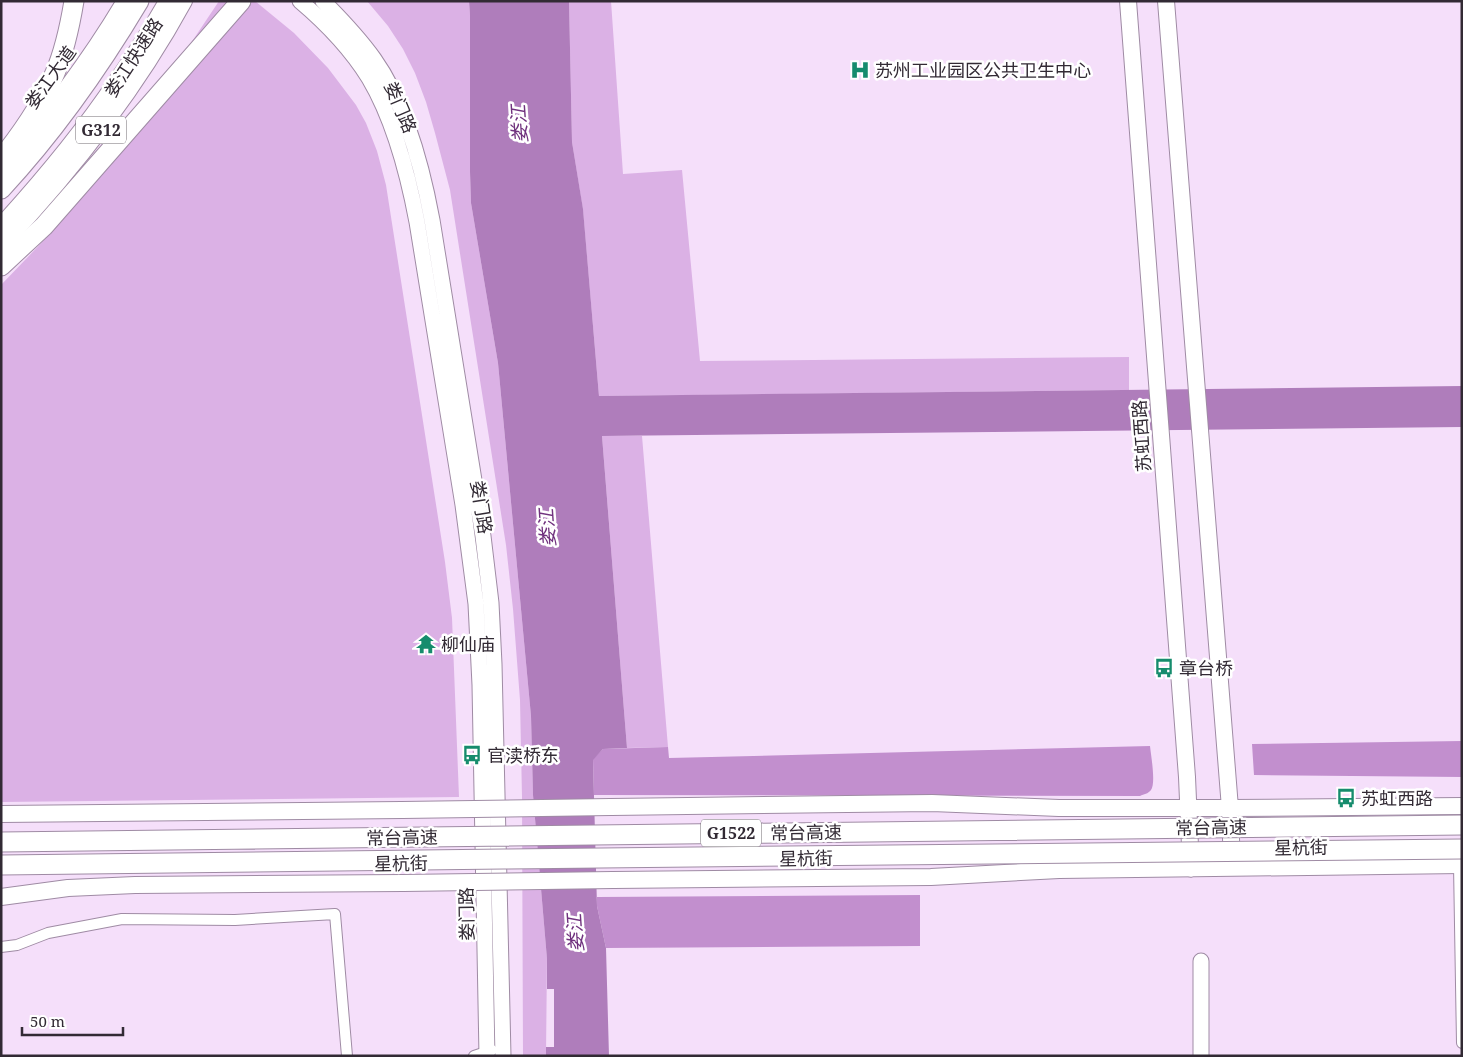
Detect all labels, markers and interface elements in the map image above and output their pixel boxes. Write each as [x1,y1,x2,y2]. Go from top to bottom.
street label: 娄江快速路 [98,13,168,101]
street label: 娄江大道 [19,41,81,113]
place label: 苏州工业园区公共卫生中心 [875,58,1091,82]
hospital icon: 苏州工业园区公共卫生中心 [849,59,871,81]
street label: 娄门路 [379,77,423,137]
water label: 娄江 [505,102,533,144]
road number: G312 [76,116,126,144]
street label: 苏虹西路 [1127,399,1155,473]
street label: 娄门路 [466,478,498,536]
water label: 娄江 [533,506,561,548]
place label: 柳仙庙 [441,632,495,656]
temple icon: 柳仙庙 [415,633,437,655]
place label: 章台桥 [1179,656,1233,680]
bus stop icon: 章台桥 [1153,657,1175,679]
place label: 官渎桥东 [487,743,559,767]
bus stop icon: 官渎桥东 [461,744,483,766]
place label: 苏虹西路 [1361,786,1433,810]
bus stop icon: 苏虹西路 [1335,787,1357,809]
street label: 常台高速 [1175,814,1247,840]
street label: 常台高速 [770,819,842,845]
road number: G1522 [701,820,761,846]
street label: 常台高速 [366,824,438,850]
street label: 星杭街 [1274,835,1328,859]
street label: 星杭街 [779,846,833,870]
street label: 星杭街 [374,851,428,875]
street label: 娄门路 [454,887,478,941]
water label: 娄江 [561,911,589,953]
scale bar [22,1004,124,1036]
text: 50 m [30,1011,65,1031]

